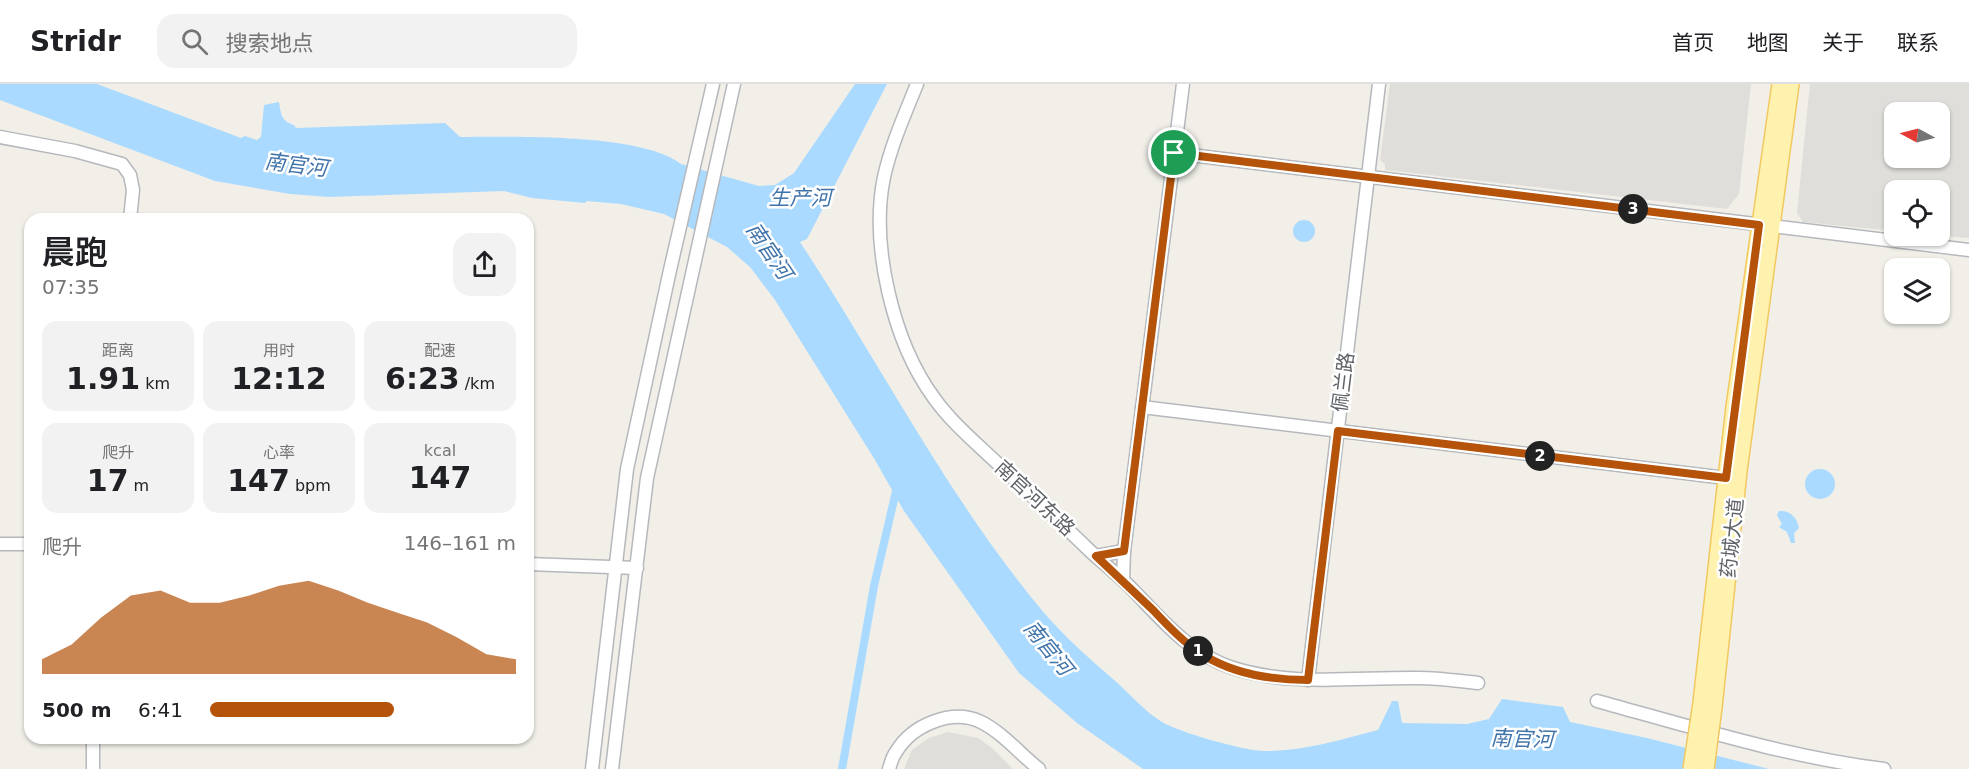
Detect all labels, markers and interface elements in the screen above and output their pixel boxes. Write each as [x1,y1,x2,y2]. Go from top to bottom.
search box [157,14,577,68]
text: Stridr [30,25,121,58]
icon: search [178,25,211,58]
text: 搜索地点 [226,31,314,56]
text: 首页 [1672,31,1714,55]
text: 地图 [1747,31,1789,55]
text: 关于 [1822,31,1864,55]
text: 联系 [1897,31,1939,55]
north arrow [1884,102,1950,168]
map controls [1884,102,1950,324]
pin [1148,127,1199,178]
icon: arrive [1157,136,1190,169]
water label: 南官河 [263,149,333,181]
button: locate [1884,180,1950,246]
water label: 生产河 [769,186,835,210]
pin: 3 [1618,194,1648,224]
text: 3 [1627,199,1639,218]
water label: 南官河 [741,218,799,287]
text: 晨跑 [42,233,108,272]
button: share [453,233,516,296]
button: layers [1884,258,1950,324]
text: 07:35 [42,275,100,299]
text: 距离 [102,341,134,360]
text: 用时 [263,341,295,360]
text: 配速 [424,341,456,360]
street label: 佩兰路 [1327,351,1359,413]
text: 1.91 [66,361,140,396]
text: 12:12 [231,361,327,396]
text: 6:23 [385,361,460,396]
text: km [140,374,170,393]
text: /km [460,374,495,393]
text: kcal [424,441,456,460]
pin: 2 [1525,441,1555,471]
text: 爬升 [102,443,134,462]
text: 心率 [263,443,295,462]
text: 2 [1534,446,1546,465]
street label: 南官河东路 [990,455,1080,541]
text: 147 [409,460,471,495]
text: 17 [87,463,129,498]
text: 147 [227,463,290,498]
text: m [129,476,149,495]
text: bpm [290,476,331,495]
street label: 药城大道 [1716,497,1748,579]
text: 146–161 m [404,531,516,555]
text: 爬升 [42,535,82,559]
water label: 南官河 [1019,616,1080,683]
pin: 1 [1183,636,1213,666]
text: 1 [1192,641,1204,660]
text: 500 m [42,698,112,722]
text: 6:41 [138,698,183,722]
water label: 南官河 [1490,726,1558,752]

